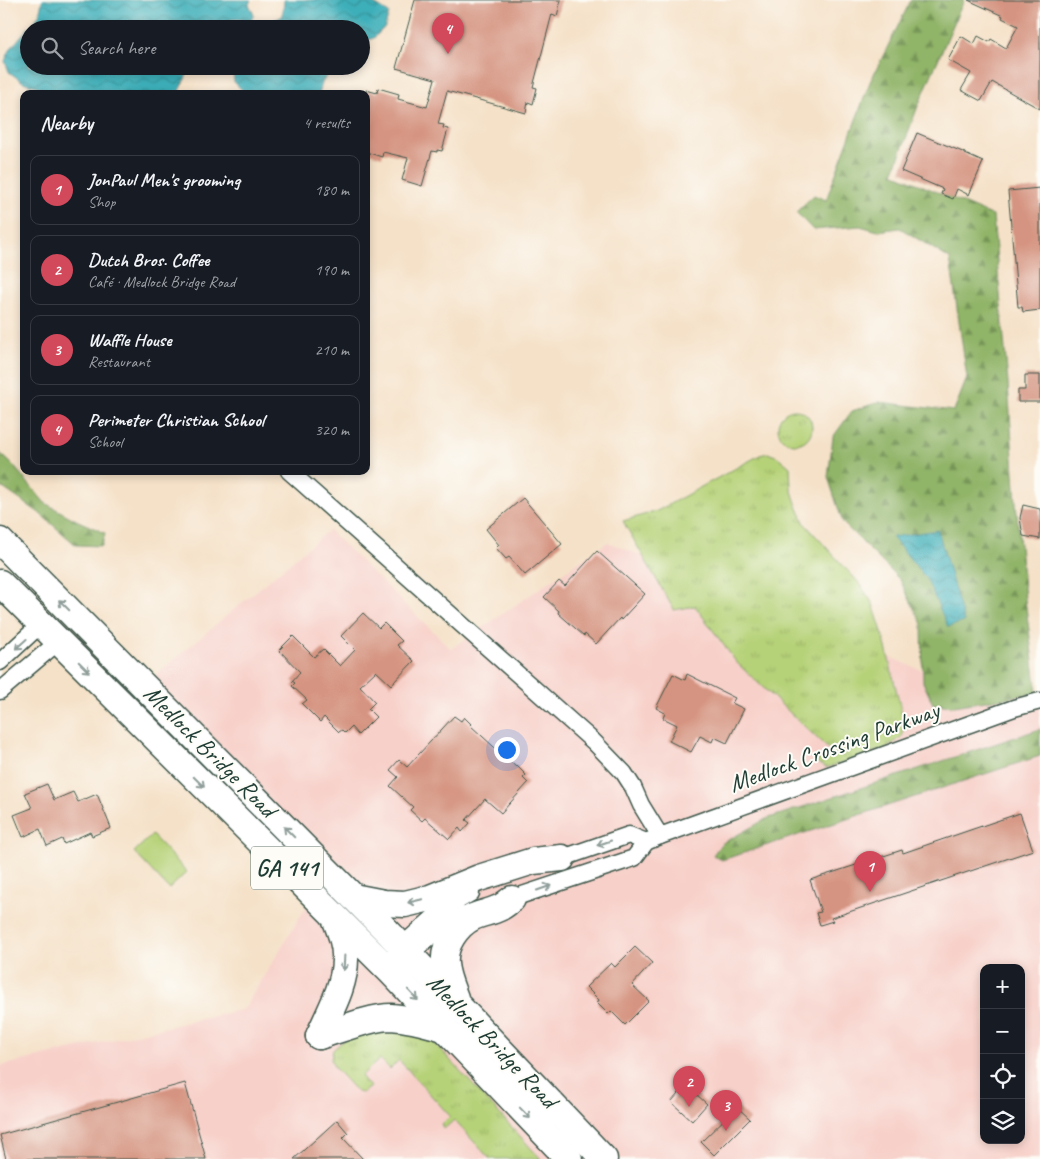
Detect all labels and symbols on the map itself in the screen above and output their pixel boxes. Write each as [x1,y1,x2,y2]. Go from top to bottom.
pin: 4 [432,13,464,54]
one-way arrow [58,599,70,611]
one-way arrow [15,637,28,649]
one-way arrow [77,661,90,673]
street label: Medlock Bridge Road [137,678,286,827]
street label: Medlock Crossing Parkway [725,693,946,800]
your location [494,737,520,763]
one-way arrow [193,775,205,788]
one-way arrow [283,826,295,838]
one-way arrow [597,839,613,848]
road number: GA 141 [251,846,323,890]
pin: 1 [854,851,886,892]
one-way arrow [536,883,552,892]
one-way arrow [408,897,424,907]
one-way arrow [340,954,349,970]
street label: Medlock Bridge Road [420,967,567,1118]
one-way arrow [407,989,419,1002]
pin: 2 [673,1066,705,1107]
pin: 3 [710,1090,742,1131]
one-way arrow [519,1107,531,1119]

